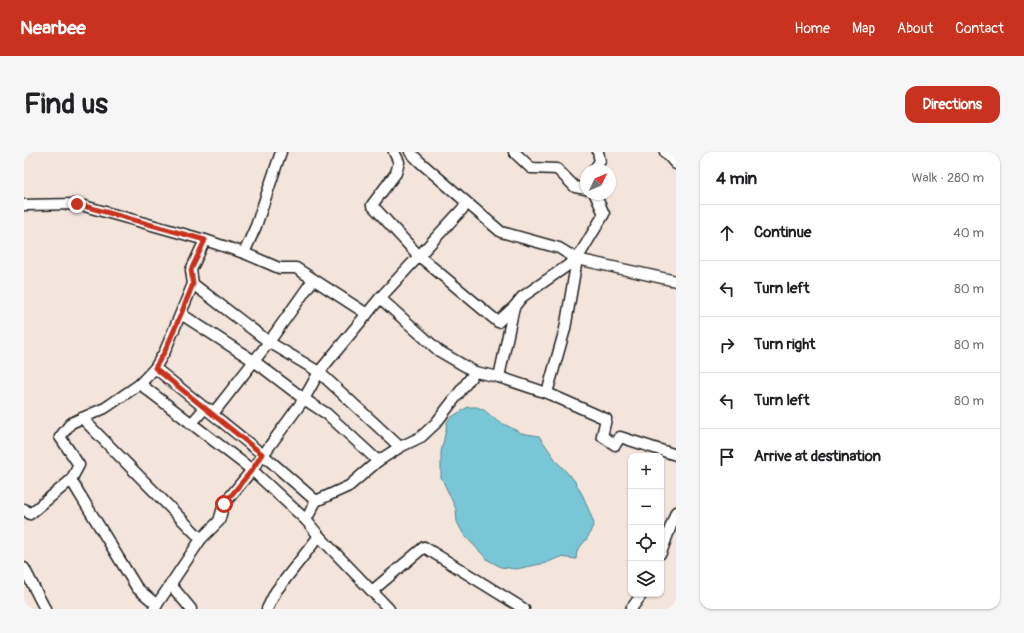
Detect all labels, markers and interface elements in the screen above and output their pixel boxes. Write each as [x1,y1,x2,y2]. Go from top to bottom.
text: Nearbee [20,16,86,40]
text: Home [795,20,830,37]
text: Map [852,20,875,37]
text: About [897,20,933,37]
text: Contact [955,20,1004,37]
button: Directions [905,86,1000,123]
text: Find us [24,87,108,122]
north arrow [580,164,616,200]
text: 4 min [716,168,757,189]
text: Walk · 280 m [911,170,984,186]
route end [68,195,86,213]
icon: ahead [716,222,738,244]
text: Continue [754,223,812,242]
text: 40 m [953,225,984,241]
icon: left [716,278,738,300]
text: Turn left [754,279,810,298]
text: 80 m [954,281,984,297]
icon: right [716,334,738,356]
text: Turn right [754,335,815,354]
text: 80 m [954,337,984,353]
icon: left [716,390,738,412]
text: Turn left [754,391,810,410]
text: 80 m [954,393,984,409]
icon: arrive [716,446,738,468]
text: Arrive at destination [754,447,881,466]
map controls [628,453,664,597]
button: + [628,453,664,489]
button: − [628,489,664,525]
route start [215,495,233,513]
button: locate [628,525,664,561]
button: layers [628,561,664,597]

